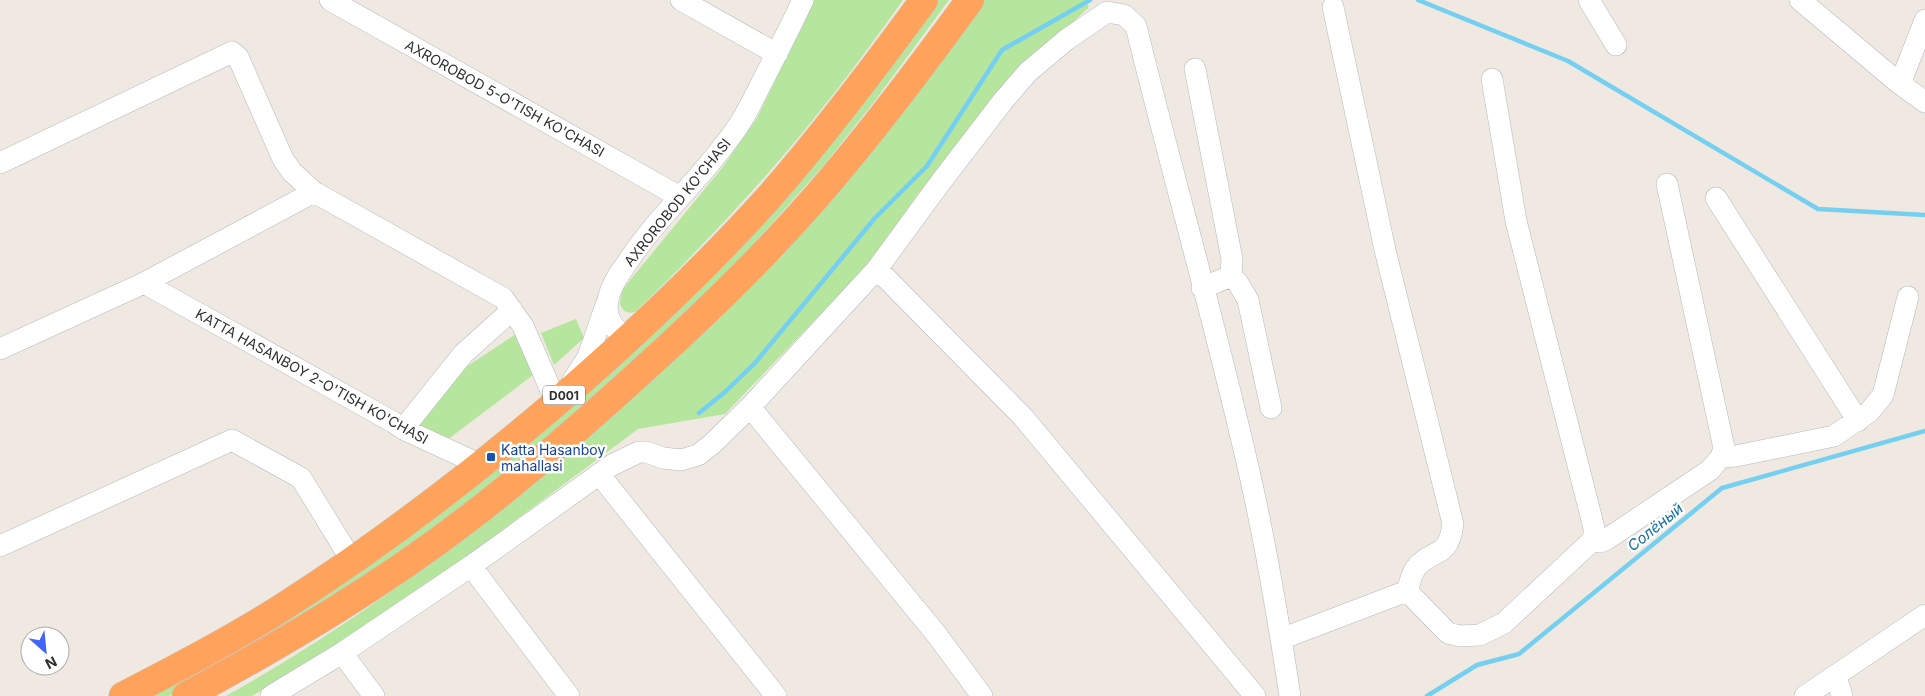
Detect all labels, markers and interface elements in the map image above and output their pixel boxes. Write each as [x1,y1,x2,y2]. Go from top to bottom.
street label: AXROROBOD 5-O'TISH KO'CHASI [402,36,608,160]
street label: AXROROBOD KO'CHASI [620,135,734,269]
street label: KATTA HASANBOY 2-O'TISH KO'CHASI [193,305,431,447]
road number: D001 [543,386,585,404]
place label: Katta Hasanboy mahallasi [501,441,605,474]
marker: Katta Hasanboy mahallasi [485,451,497,463]
water label: Солёный [1623,499,1687,555]
north arrow [20,626,70,676]
text: N [43,653,60,673]

